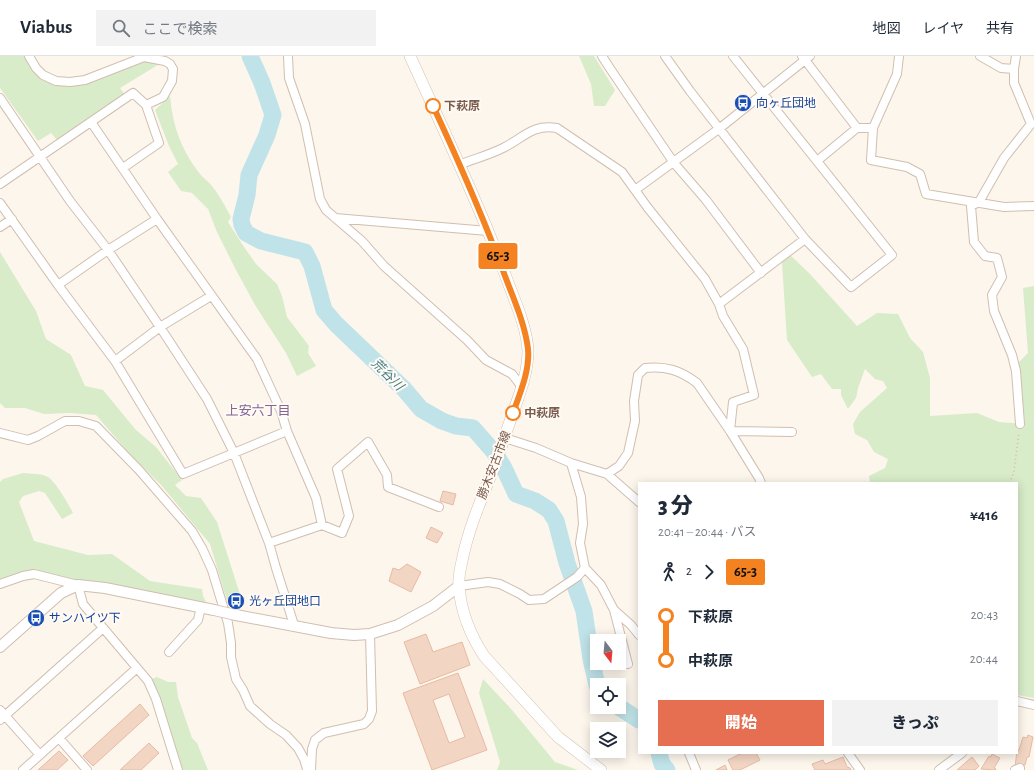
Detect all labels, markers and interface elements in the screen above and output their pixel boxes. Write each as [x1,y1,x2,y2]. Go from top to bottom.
search box [96,10,376,46]
icon: search [110,17,132,39]
text: Viabus [20,18,72,37]
text: ここで検索 [142,22,217,37]
text: 地図 [872,22,900,36]
text: レイヤ [922,22,964,36]
text: 共有 [986,22,1014,36]
bus stop icon: 向ヶ丘団地 [733,93,753,113]
place label: 向ヶ丘団地 [756,96,816,109]
marker: 下萩原 [425,98,441,114]
place label: 下萩原 [444,100,480,112]
line badge: 65-3 [470,243,526,269]
text: 65-3 [486,249,510,263]
water label: 荒谷川 [369,356,408,395]
district label: 上安六丁目 [225,404,291,418]
marker: 中萩原 [505,405,521,421]
place label: 中萩原 [524,407,560,419]
street label: 勝木安古市線 [475,429,513,501]
text: 3 分 [658,495,693,517]
text: ¥416 [970,508,998,523]
text: 20:41 – 20:44 · バス [658,526,757,539]
icon: walk [658,561,680,583]
icon: forward [698,561,720,583]
text: 2 [686,565,692,578]
text: 65-3 [734,565,757,579]
bus stop icon: 光ヶ丘団地口 [226,591,246,611]
place label: 光ヶ丘団地口 [249,595,321,607]
bus stop icon: サンハイツ下 [26,608,46,628]
text: 20:43 [971,609,998,622]
text: 下萩原 [688,610,733,625]
place label: サンハイツ下 [49,612,121,624]
north arrow [590,634,626,670]
map controls [590,634,626,758]
text: 20:44 [970,653,998,666]
text: 中萩原 [688,654,733,669]
button: locate [590,678,626,714]
button: 開始 [658,700,824,746]
button: きっぷ [832,700,998,746]
button: layers [590,722,626,758]

